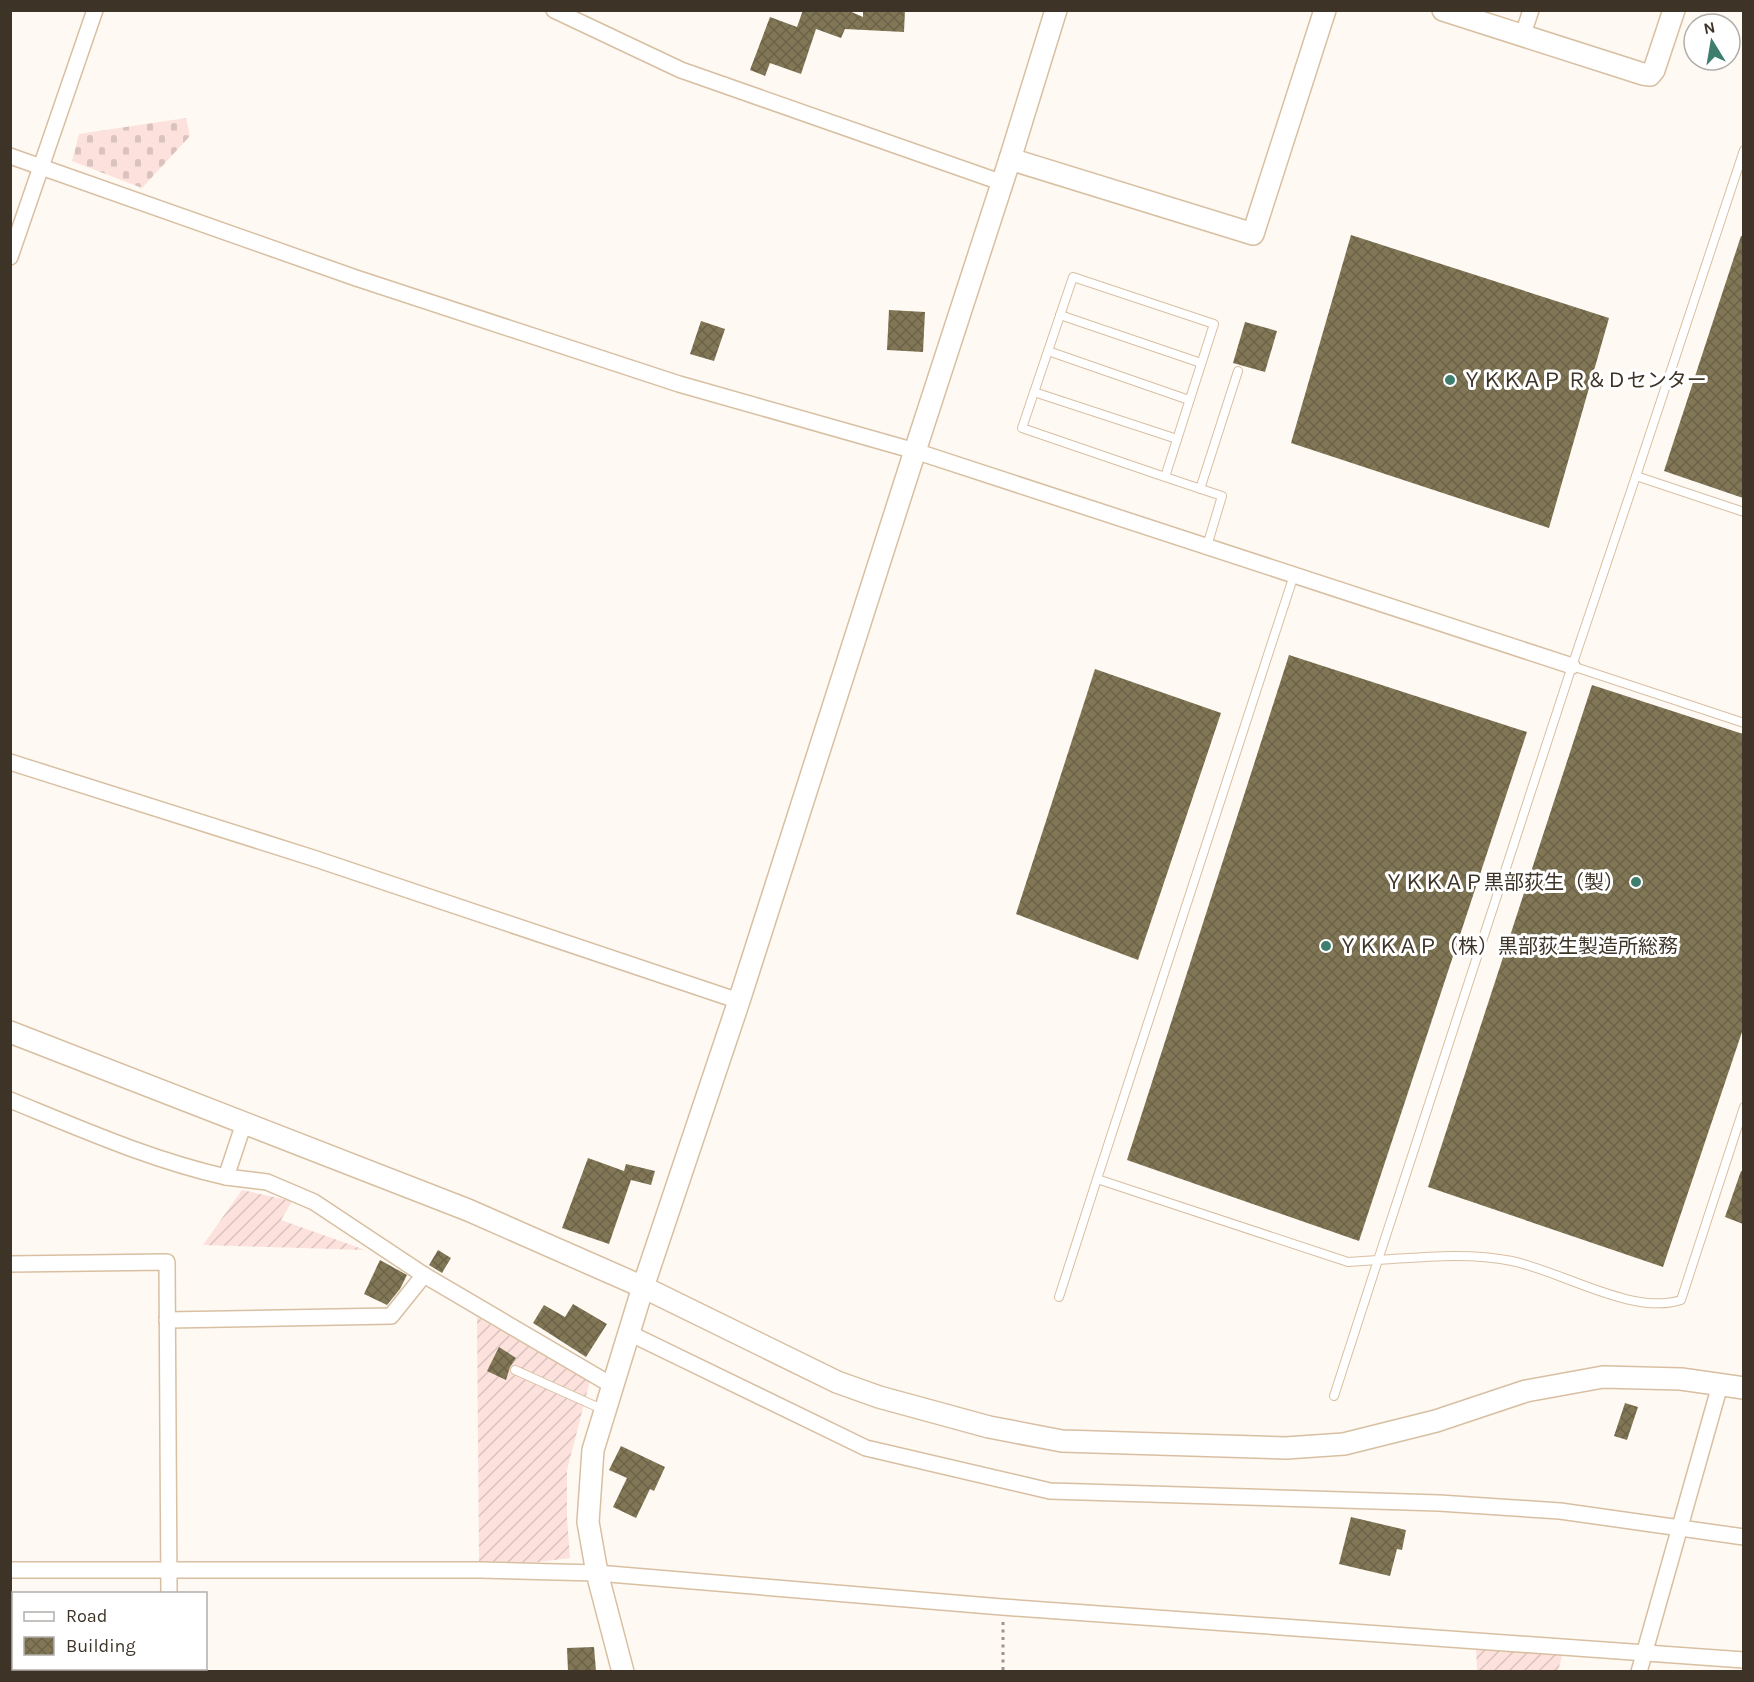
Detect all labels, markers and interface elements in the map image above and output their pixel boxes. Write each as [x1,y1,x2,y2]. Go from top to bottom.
north arrow [1682,12,1742,72]
text: N [1702,17,1717,38]
place label: ＹＫＫＡＰ Ｒ＆Ｄセンター [1462,369,1707,392]
marker: ＹＫＫＡＰ Ｒ＆Ｄセンター [1443,373,1457,387]
place label: ＹＫＫＡＰ黒部荻生（製） [1384,871,1624,894]
marker: ＹＫＫＡＰ黒部荻生（製） [1629,875,1643,889]
place label: ＹＫＫＡＰ（株）黒部荻生製造所総務 [1338,935,1678,958]
marker: ＹＫＫＡＰ（株）黒部荻生製造所総務 [1319,939,1333,953]
legend [12,1592,207,1670]
text: Road [66,1605,107,1627]
text: Building [66,1635,136,1657]

